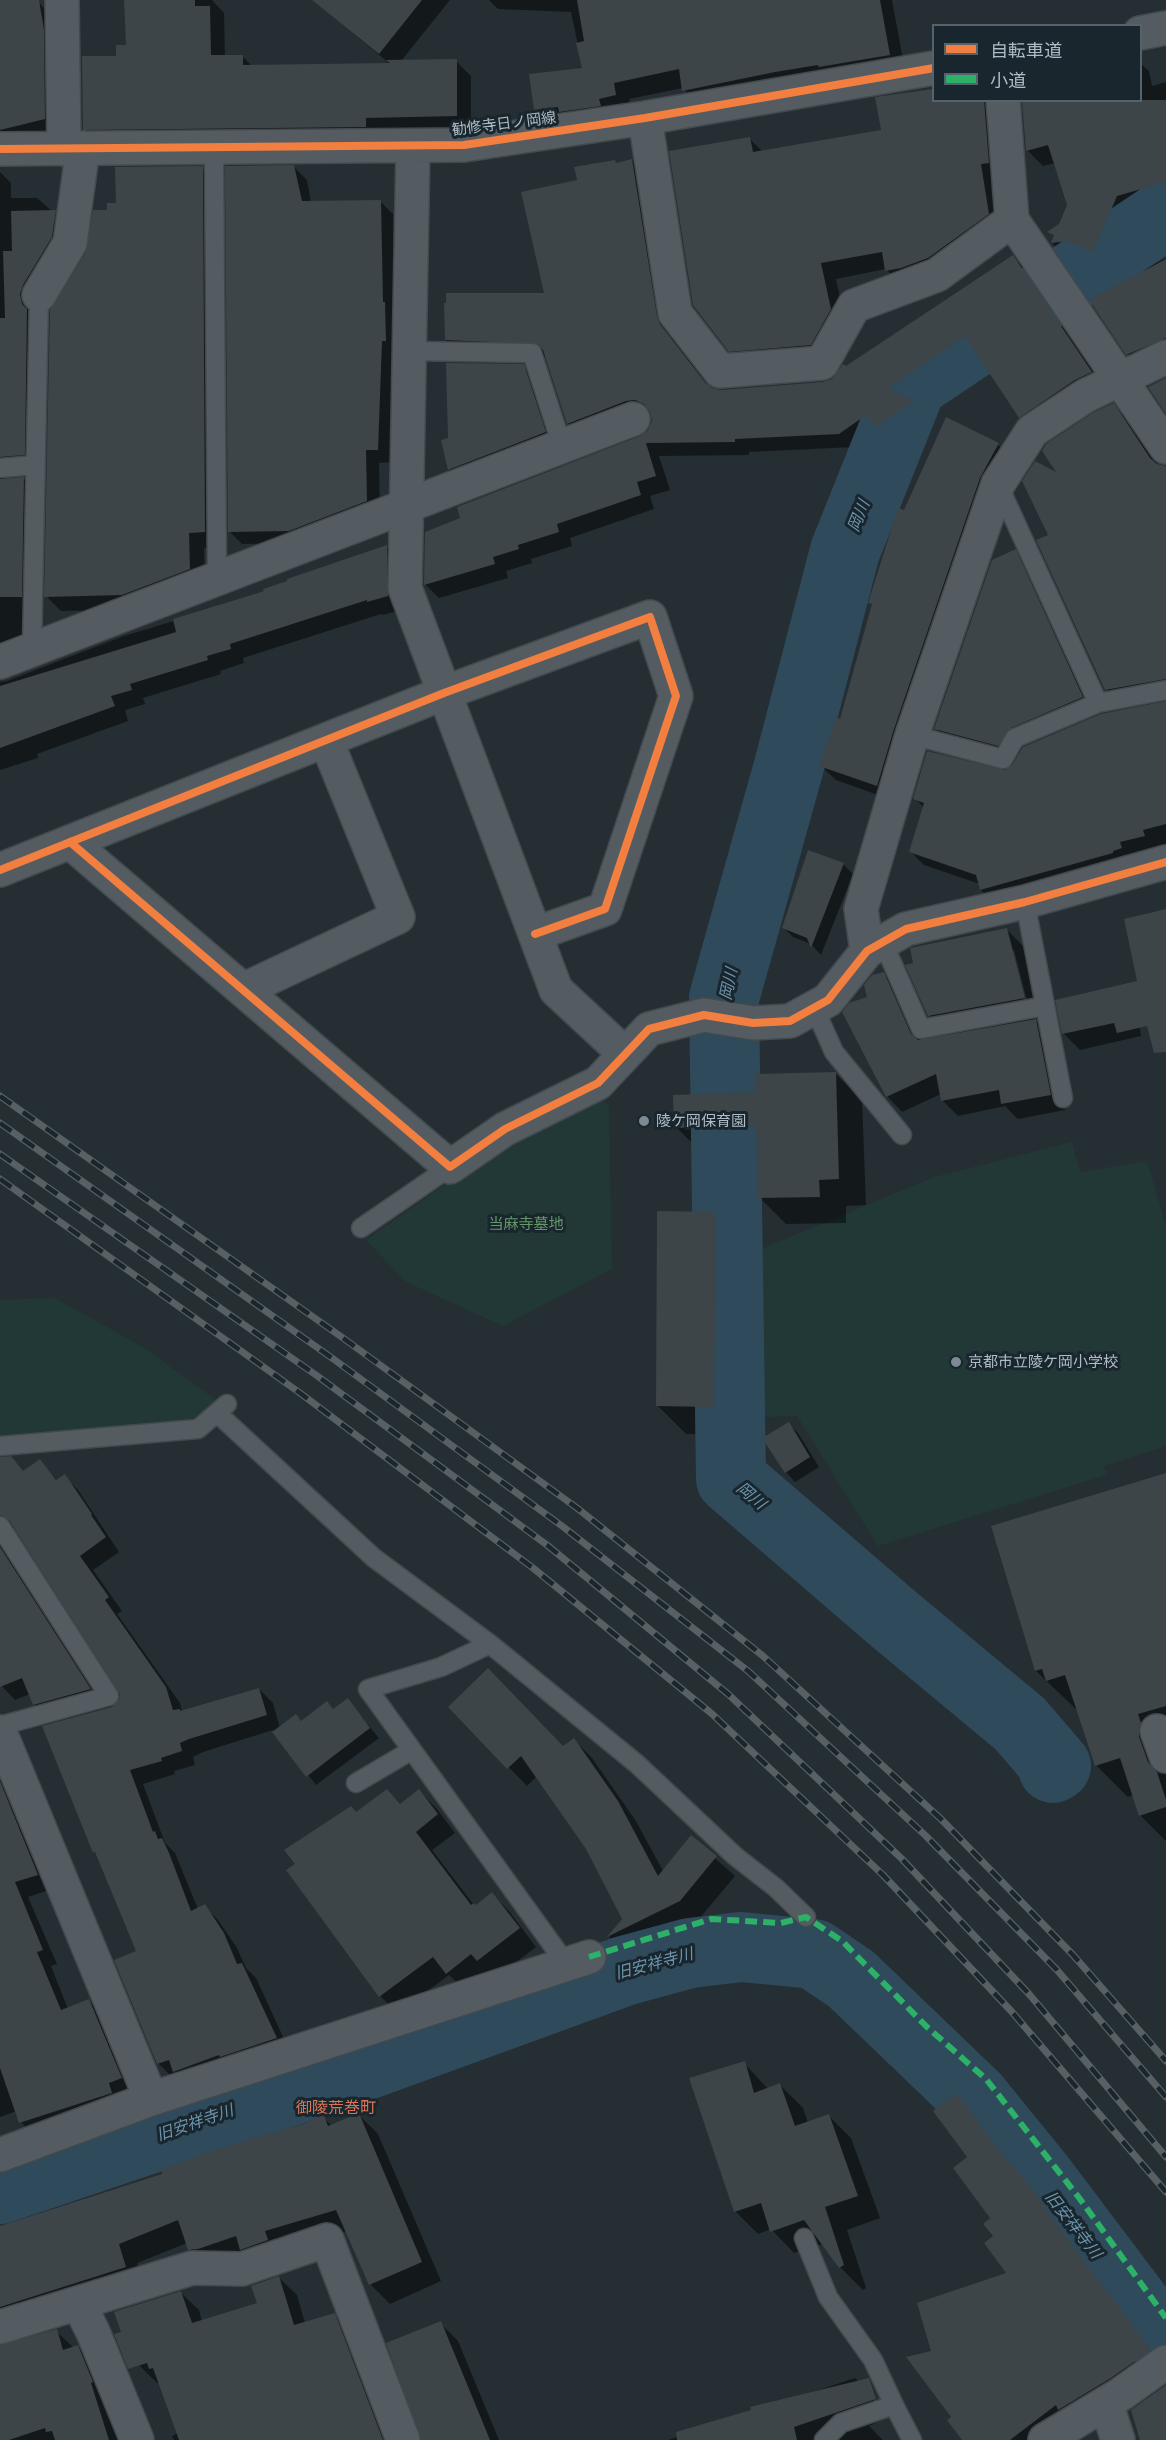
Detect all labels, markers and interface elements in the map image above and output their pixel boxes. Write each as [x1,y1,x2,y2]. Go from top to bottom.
legend [932,24,1142,102]
text: 自転車道 [990,40,1062,61]
text: 小道 [990,70,1026,91]
street label: 勧修寺日ノ岡線 [451,109,557,139]
water label: 岡川 [844,498,874,534]
water label: 岡川 [716,966,742,1002]
place label: 陵ケ岡保育園 [656,1112,746,1130]
marker: 陵ケ岡保育園 [637,1114,651,1128]
park label: 当麻寺墓地 [489,1215,563,1233]
place label: 京都市立陵ケ岡小学校 [968,1353,1118,1371]
marker: 京都市立陵ケ岡小学校 [949,1355,963,1369]
water label: 岡川 [733,1478,769,1514]
water label: 旧安祥寺川 [613,1944,695,1984]
district label: 御陵荒巻町 [296,2098,376,2118]
water label: 旧安祥寺川 [154,2101,236,2145]
water label: 旧安祥寺川 [1041,2188,1105,2262]

